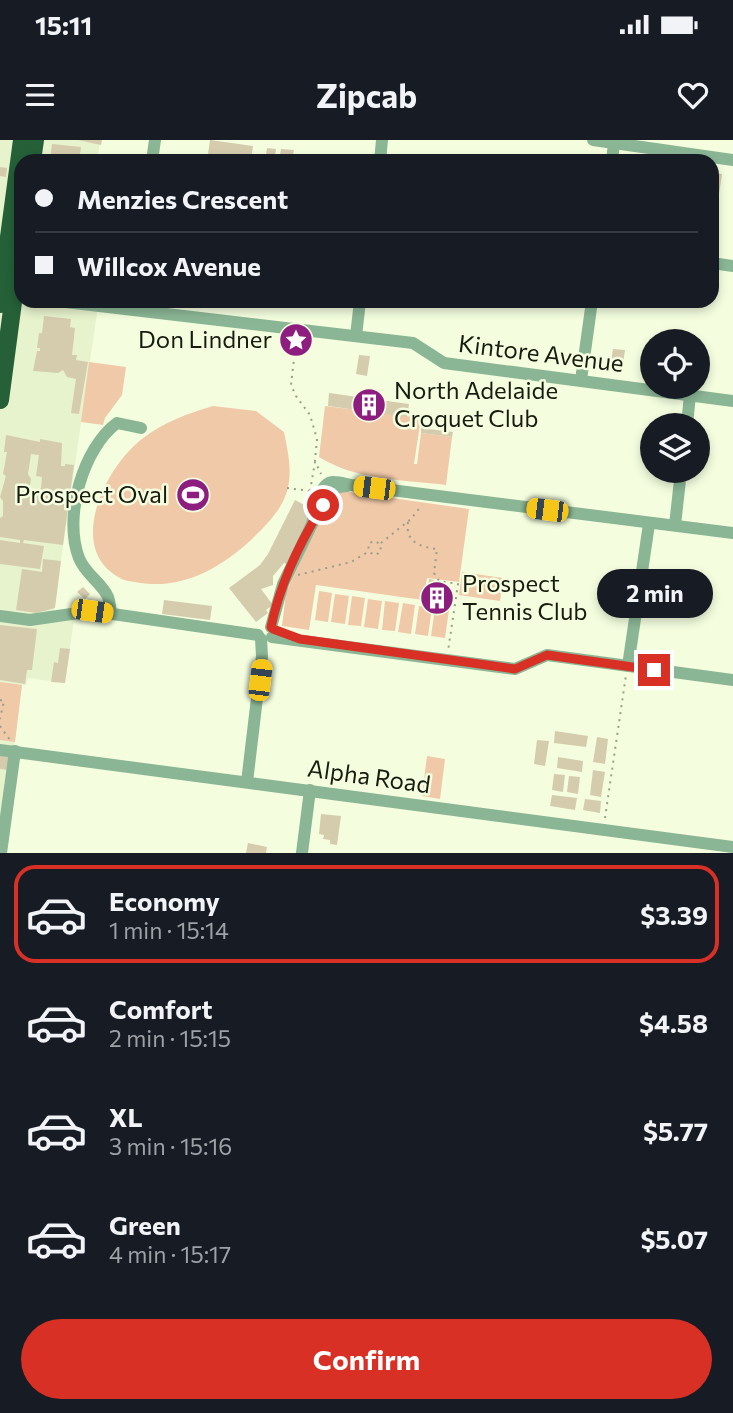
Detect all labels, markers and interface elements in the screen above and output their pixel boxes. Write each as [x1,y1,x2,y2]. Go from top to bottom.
text: 15:11 [35,9,92,40]
text: Zipcab [316,75,417,115]
icon: menu [21,76,59,114]
icon: heart [674,76,712,114]
text: Menzies Crescent [77,183,288,214]
text: Willcox Avenue [77,250,261,281]
place icon: Don Lindner [277,321,315,359]
place label: Don Lindner [138,324,272,353]
street label: Kintore Avenue [457,328,626,377]
map controls [640,329,710,483]
button: locate [640,329,710,399]
place label: North Adelaide Croquet Club [394,375,558,432]
building icon: North Adelaide Croquet Club [350,386,388,424]
button: layers [640,413,710,483]
car [352,475,397,501]
sports icon: Prospect Oval [174,476,212,514]
place label: Prospect Oval [15,479,168,508]
route start [307,489,339,521]
car [525,497,570,523]
place label: Prospect Tennis Club [462,568,588,625]
callout: 2 min [596,568,712,617]
building icon: Prospect Tennis Club [418,579,456,617]
text: 2 min [626,579,684,607]
car [70,598,115,624]
route end [638,654,670,686]
car [248,658,273,702]
street label: Alpha Road [306,753,433,798]
icon: car [25,883,88,946]
text: Economy [109,885,220,916]
text: $3.39 [640,899,708,930]
text: 1 min · 15:14 [109,916,229,944]
icon: car [25,991,88,1054]
text: Comfort [109,993,212,1024]
text: $4.58 [639,1007,708,1038]
text: 2 min · 15:15 [109,1024,231,1052]
icon: car [25,1099,88,1162]
text: XL [109,1101,143,1132]
text: $5.77 [643,1115,708,1146]
text: 3 min · 15:16 [109,1132,232,1160]
icon: car [25,1207,88,1270]
text: Green [109,1209,181,1240]
text: $5.07 [640,1223,708,1254]
text: 4 min · 15:17 [109,1240,231,1268]
button: Confirm [21,1319,712,1399]

